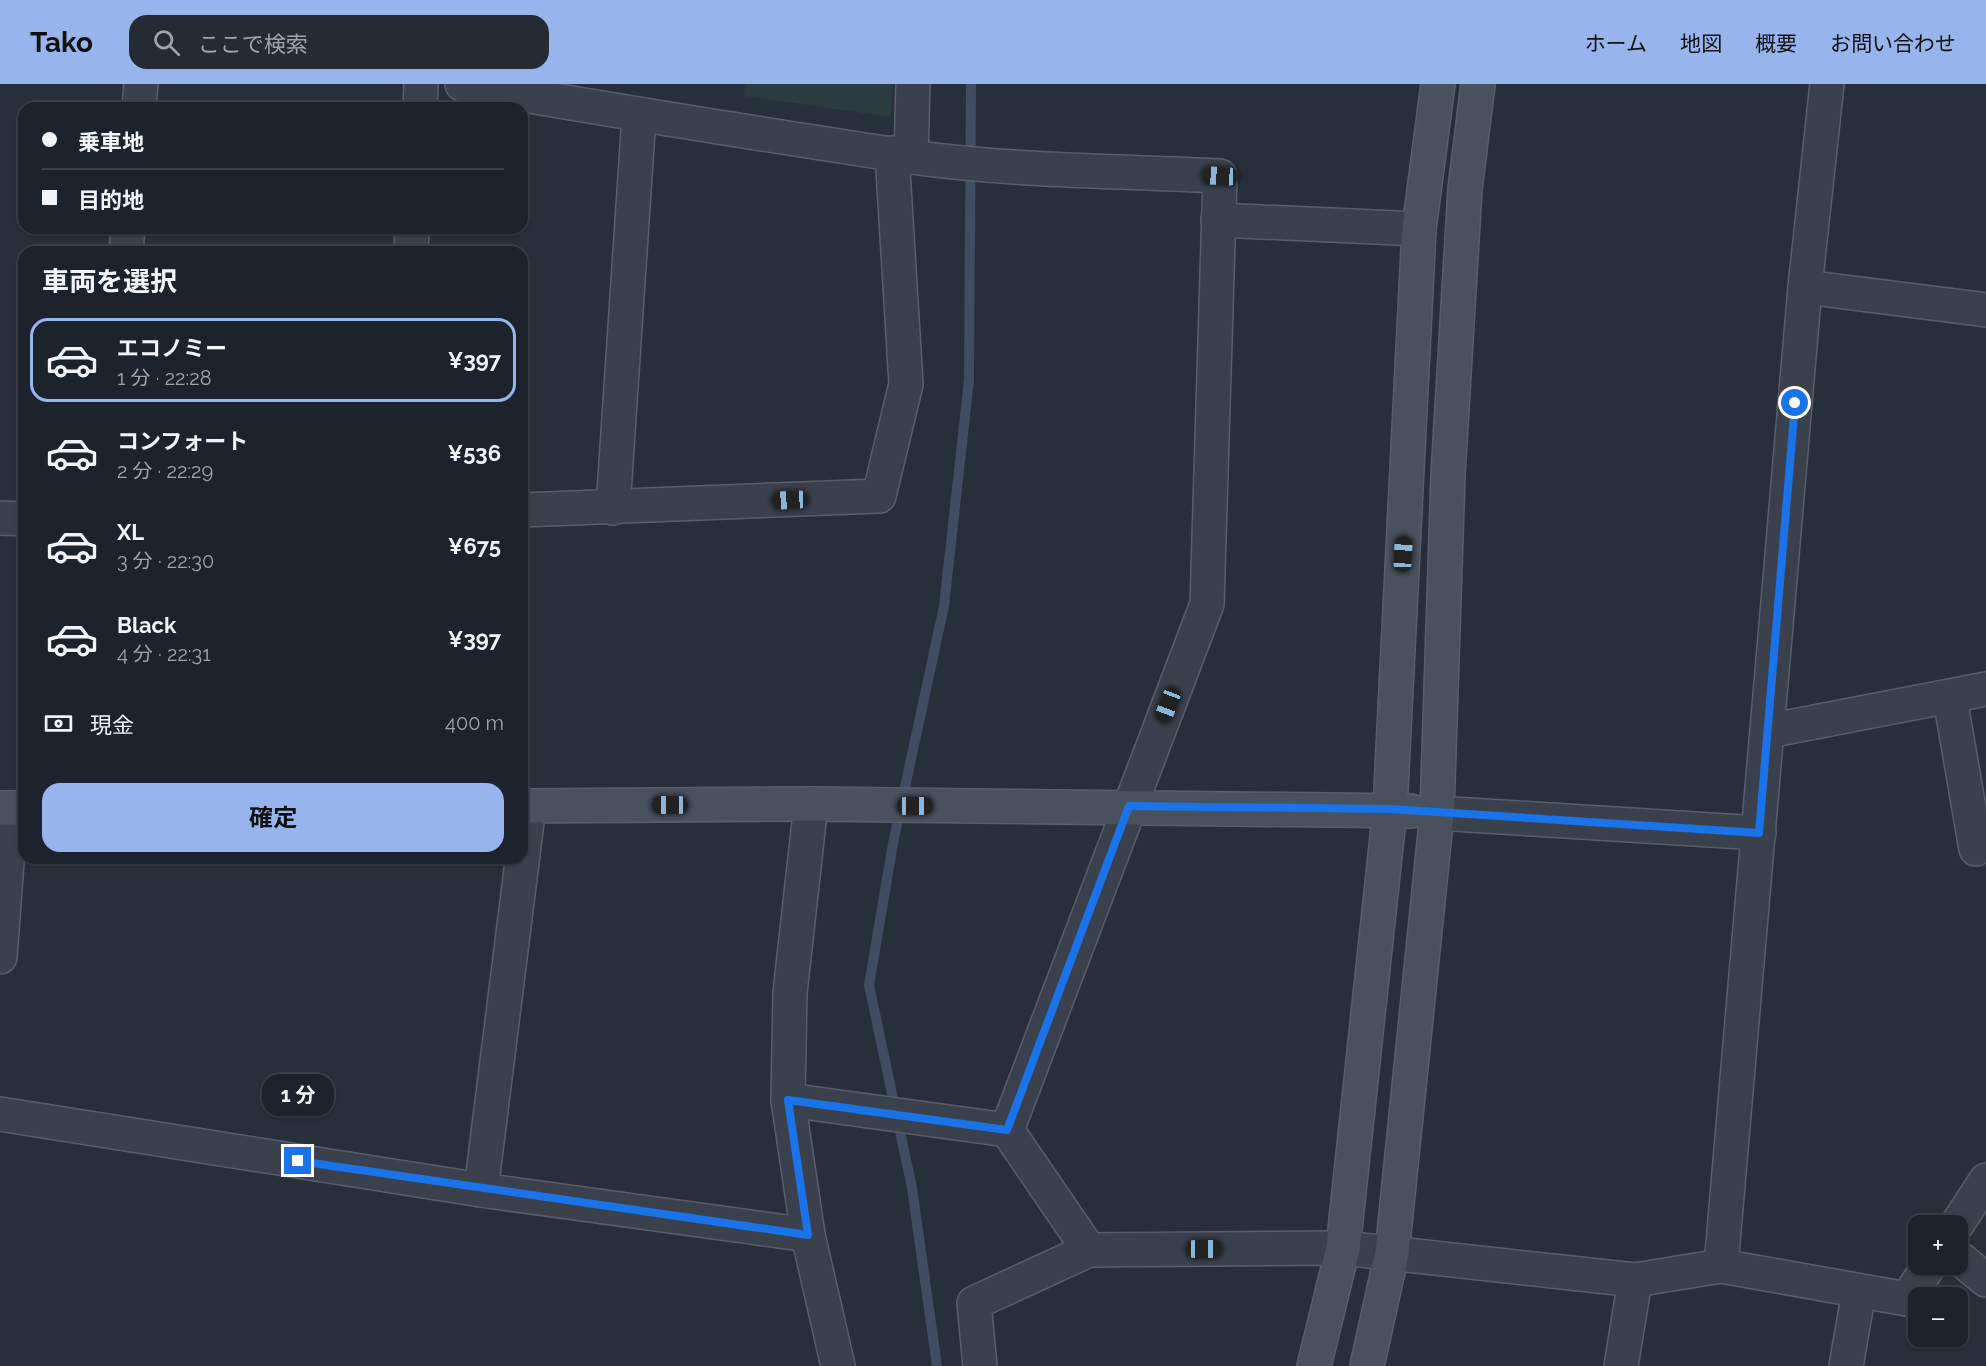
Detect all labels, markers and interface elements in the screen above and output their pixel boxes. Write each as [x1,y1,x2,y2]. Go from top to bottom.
search box [129,15,549,69]
text: Tako [30,26,93,59]
icon: search [150,26,183,59]
text: ここで検索 [198,31,308,57]
text: ホーム [1585,31,1647,56]
text: 地図 [1680,31,1722,56]
text: 概要 [1755,31,1797,56]
text: お問い合わせ [1830,31,1956,56]
text: 乗車地 [78,129,144,155]
car [1202,166,1238,186]
text: 目的地 [78,187,144,213]
text: 車両を選択 [42,266,177,297]
icon: car [45,333,99,387]
text: エコノミー [117,335,227,361]
text: ¥397 [448,347,501,373]
text: 1 分 · 22:28 [117,366,212,390]
route start [1781,389,1808,416]
icon: car [45,426,99,480]
text: コンフォート [117,428,248,454]
text: ¥536 [448,440,501,466]
text: 2 分 · 22:29 [117,459,213,483]
car [772,490,808,510]
icon: car [45,519,99,573]
text: XL [117,519,144,545]
text: ¥675 [448,533,501,559]
car [1393,536,1413,572]
text: 3 分 · 22:30 [117,549,214,573]
icon: car [45,612,99,666]
text: Black [117,612,176,638]
text: ¥397 [448,626,501,652]
text: 4 分 · 22:31 [117,642,211,666]
car [1153,685,1183,725]
icon: cash [42,707,75,740]
text: 400 m [445,711,504,735]
text: 現金 [90,712,134,738]
button: 確定 [42,783,504,852]
car [652,796,688,814]
car [897,797,933,815]
callout: 1 分 [262,1074,334,1116]
text: 1 分 [281,1083,315,1107]
route end [284,1147,311,1174]
map controls [1908,1215,1968,1347]
button: + [1908,1215,1968,1275]
car [1186,1240,1222,1258]
button: − [1908,1287,1968,1347]

